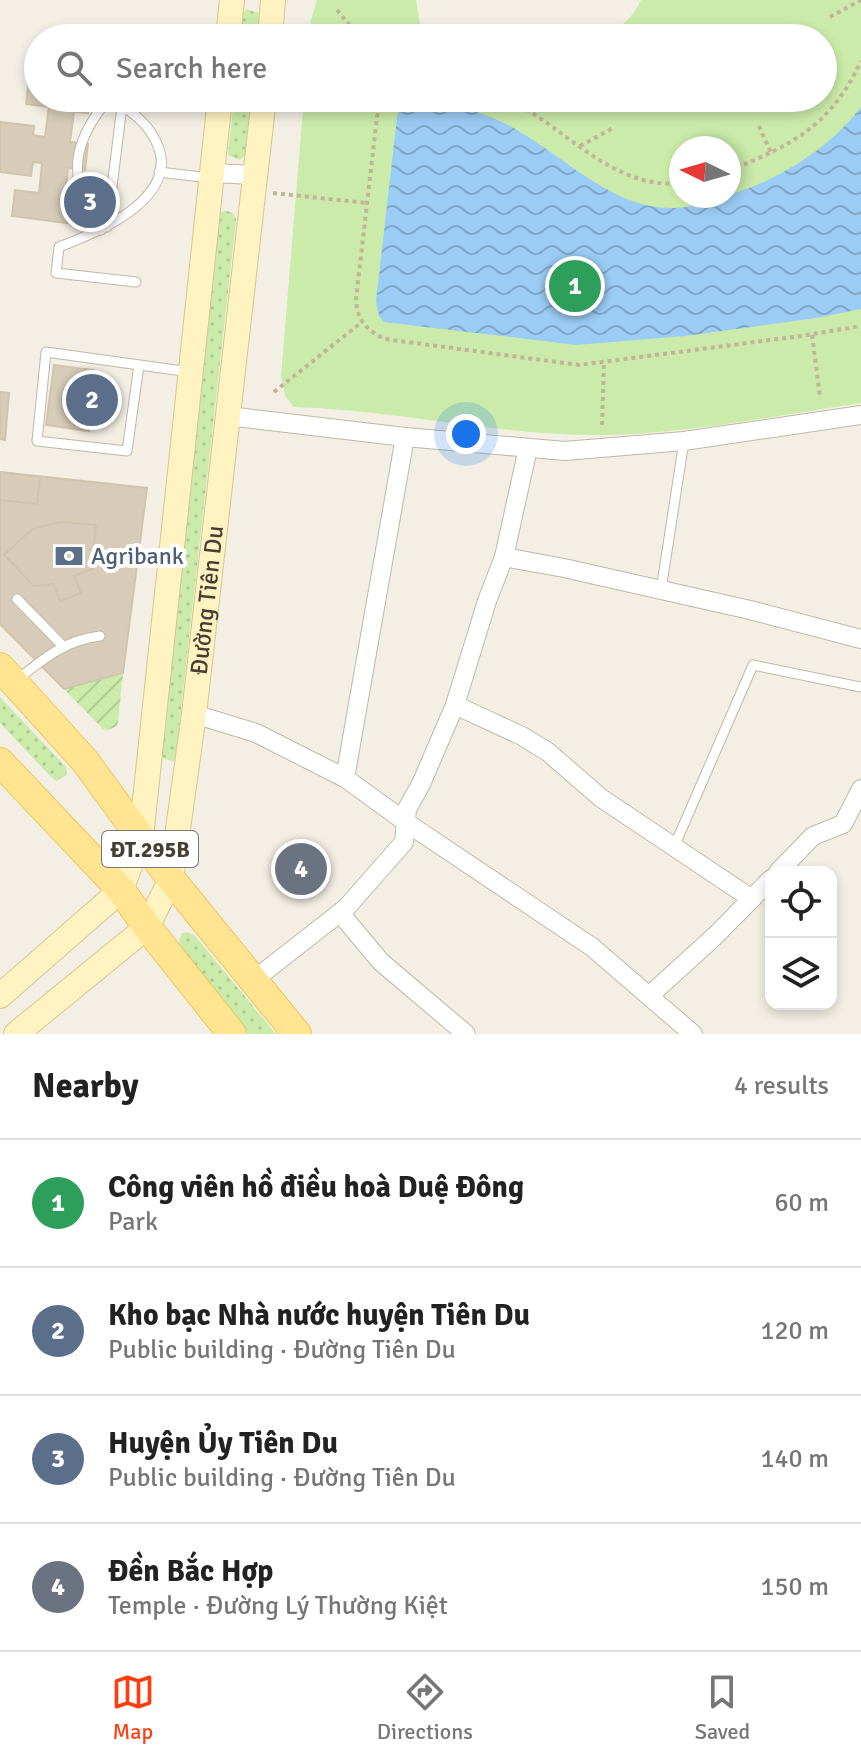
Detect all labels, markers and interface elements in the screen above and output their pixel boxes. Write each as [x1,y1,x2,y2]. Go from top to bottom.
search box [24,24,837,112]
icon: search [52,46,96,90]
text: Search here [116,50,267,87]
north arrow [669,136,741,208]
pin: 3 [64,172,116,232]
pin: 1 [549,256,601,316]
pin: 2 [66,370,118,430]
your location [446,414,486,454]
street label: Đường Tiên Du [184,524,230,676]
bank icon: Agribank [54,541,84,571]
place label: Agribank [91,541,184,571]
road number: ĐT.295B [102,831,198,867]
pin: 4 [275,839,327,899]
map controls [765,866,837,1010]
button: locate [765,866,837,938]
button: layers [765,938,837,1010]
text: Nearby [32,1065,139,1107]
text: 4 results [734,1070,829,1102]
text: Công viên hồ điều hoà Duệ Đông [108,1169,524,1206]
text: 1 [51,1187,65,1219]
text: 60 m [774,1187,829,1219]
text: Park [108,1206,158,1238]
text: Kho bạc Nhà nước huyện Tiên Du [108,1297,530,1334]
text: 2 [51,1315,65,1347]
text: 120 m [760,1315,829,1347]
text: Public building · Đường Tiên Du [108,1334,456,1366]
text: Huyện Ủy Tiên Du [108,1425,338,1462]
text: 3 [51,1443,65,1475]
text: 140 m [760,1443,829,1475]
text: Public building · Đường Tiên Du [108,1462,456,1494]
text: Đền Bắc Hợp [108,1553,273,1590]
text: 4 [51,1571,65,1603]
text: 150 m [760,1571,829,1603]
text: Temple · Đường Lý Thường Kiệt [108,1590,448,1622]
tab: Map [111,1670,155,1745]
tab: Directions [377,1670,473,1745]
tab: Saved [695,1670,750,1745]

